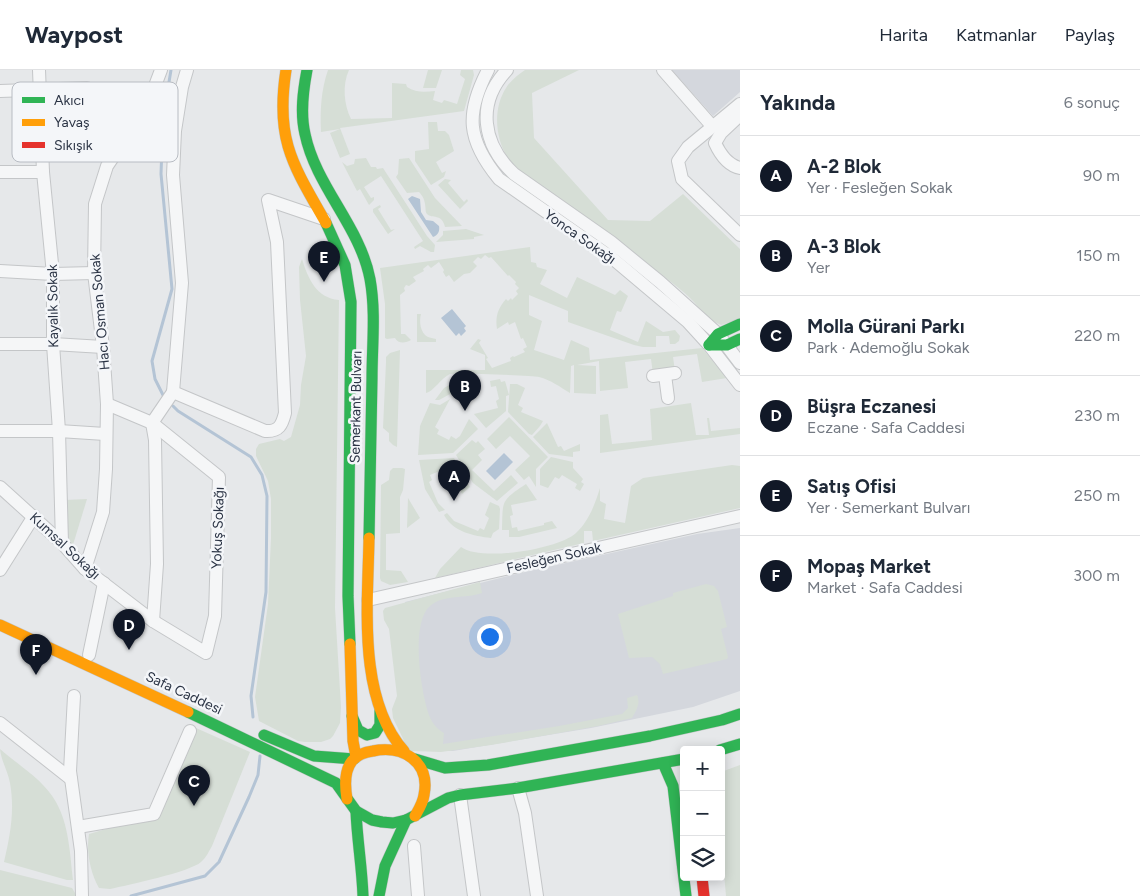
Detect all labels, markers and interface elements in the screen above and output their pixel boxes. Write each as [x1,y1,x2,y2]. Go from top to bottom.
text: Waypost [25,20,123,49]
text: Harita [879,24,928,46]
text: Katmanlar [956,24,1037,46]
text: Paylaş [1065,24,1115,46]
legend [12,82,178,162]
text: Yakında [760,90,835,115]
text: Akıcı [54,92,84,109]
text: 6 sonuç [1064,93,1120,112]
text: Yavaş [54,114,90,131]
text: Sıkışık [54,137,93,154]
text: A-2 Blok [807,155,881,178]
text: A [770,166,782,185]
text: 90 m [1083,166,1120,185]
text: Yer · Fesleğen Sokak [807,178,952,197]
street label: Yonca Sokağı [541,206,619,268]
text: A-3 Blok [807,235,881,258]
pin: E [308,241,340,282]
text: B [771,246,781,265]
text: 150 m [1076,246,1120,265]
street label: Hacı Osman Sokak [86,253,114,371]
text: Yer [807,258,830,277]
street label: Kayalık Sokak [44,264,62,348]
text: Molla Gürani Parkı [807,315,965,338]
text: C [770,326,782,345]
text: 220 m [1074,326,1120,345]
text: Park · Ademoğlu Sokak [807,338,970,357]
street label: Semerkant Bulvarı [347,351,365,463]
pin: B [449,370,481,411]
text: Büşra Eczanesi [807,395,936,418]
text: D [770,406,782,425]
text: 230 m [1075,406,1120,425]
text: Eczane · Safa Caddesi [807,418,965,437]
pin: A [438,460,470,501]
text: Satış Ofisi [807,475,896,498]
text: E [771,486,781,505]
text: 250 m [1074,486,1120,505]
street label: Yokuş Sokağı [208,487,228,569]
text: Yer · Semerkant Bulvarı [807,498,970,517]
street label: Kumsal Sokağı [26,509,104,583]
street label: Fesleğen Sokak [505,539,603,577]
text: Mopaş Market [807,555,931,578]
text: F [772,566,780,585]
text: 300 m [1073,566,1120,585]
text: Market · Safa Caddesi [807,578,963,597]
pin: D [113,609,145,650]
your location [477,624,503,650]
pin: F [20,634,52,675]
street label: Safa Caddesi [143,668,225,718]
map controls [680,746,725,881]
button: + [680,746,725,791]
pin: C [178,765,210,806]
button: − [680,791,725,836]
button: layers [680,836,725,881]

